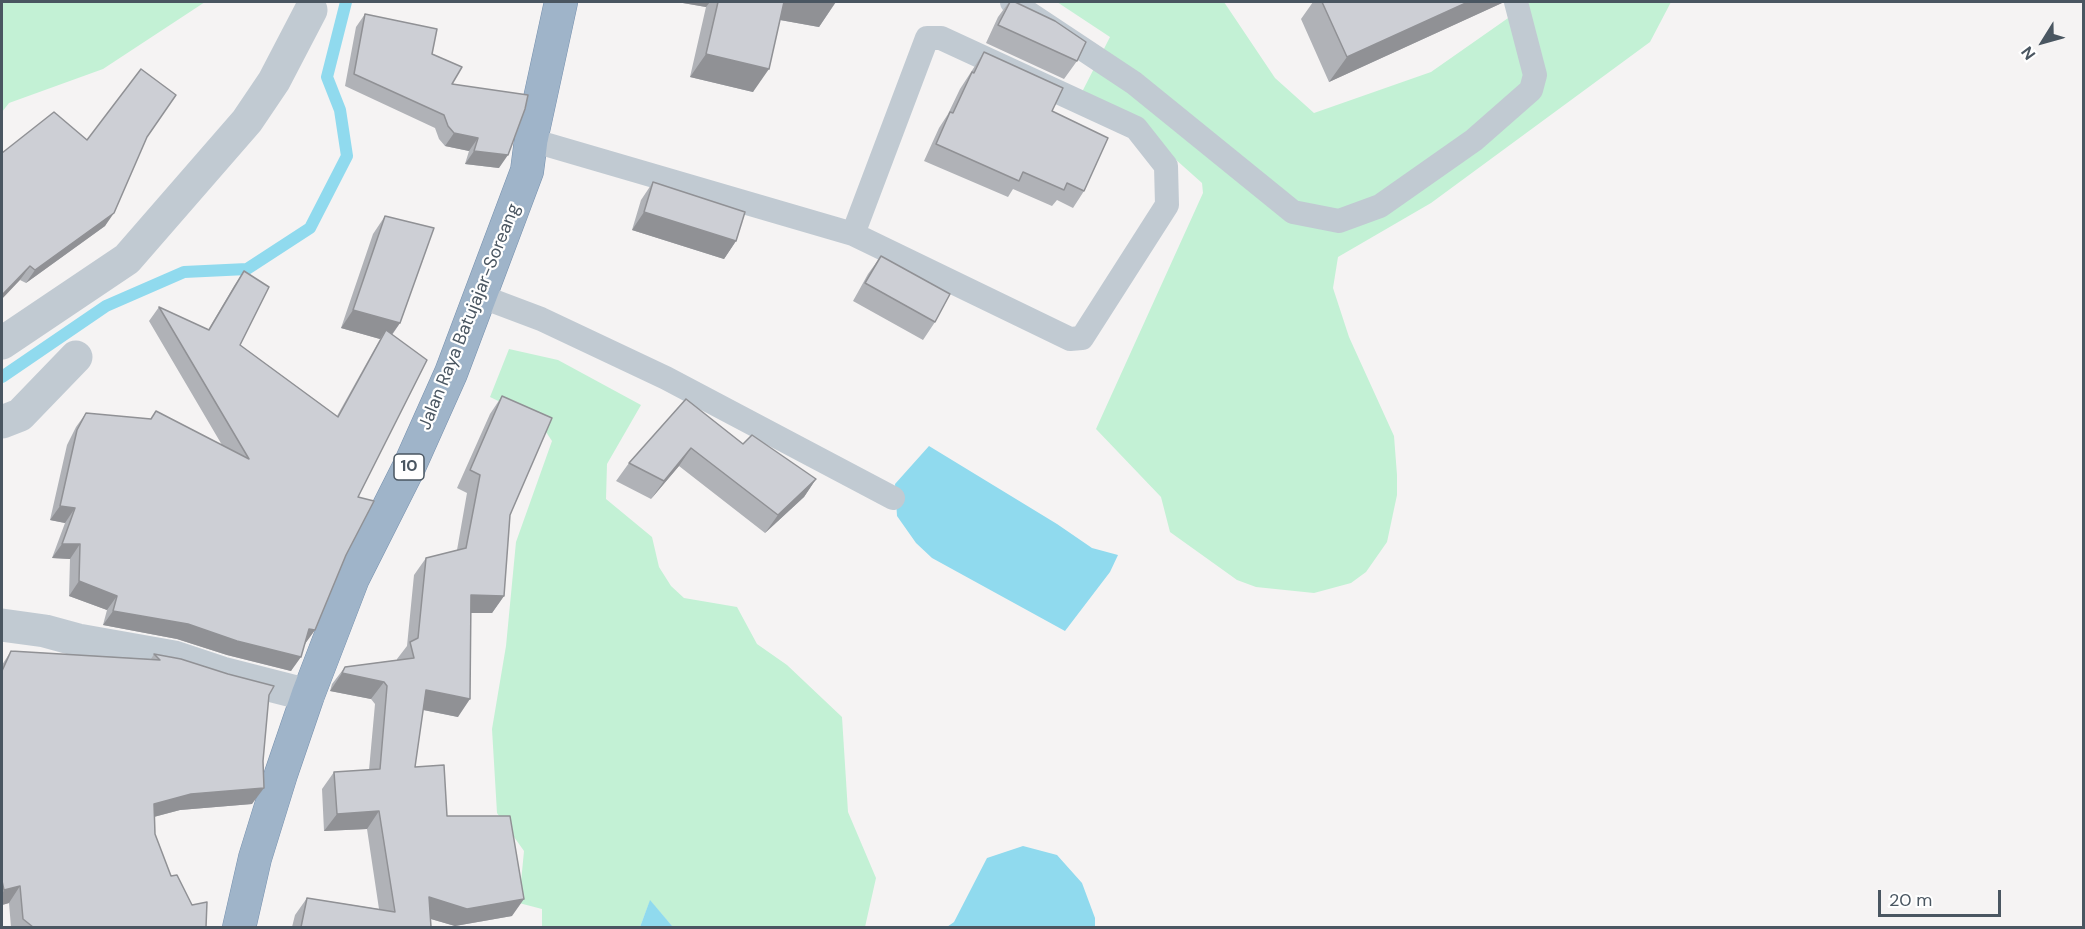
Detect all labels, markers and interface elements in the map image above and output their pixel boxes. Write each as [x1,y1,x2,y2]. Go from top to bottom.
north arrow [2013,12,2073,72]
text: N [2016,42,2040,64]
street label: Jalan Raya Batujajar-Soreang [415,201,525,433]
road number: 10 [394,454,424,480]
scale bar [1881,878,2004,916]
text: 20 m [1889,888,1932,912]

